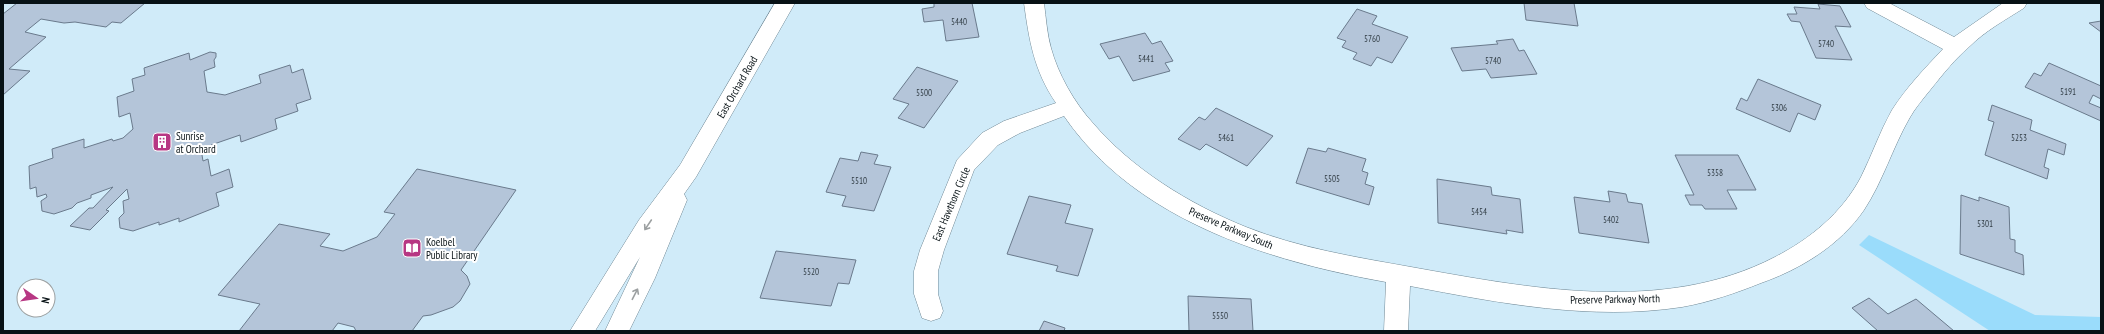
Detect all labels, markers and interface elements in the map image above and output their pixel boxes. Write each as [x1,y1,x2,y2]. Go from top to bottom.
house number: 5440 [951,16,967,27]
house number: 5760 [1364,33,1380,44]
house number: 5740 [1818,38,1834,49]
street label: East Orchard Road [714,53,760,120]
house number: 5441 [1138,53,1154,64]
house number: 5740 [1485,55,1501,66]
house number: 5191 [2060,86,2076,97]
house number: 5500 [916,87,932,98]
house number: 5306 [1771,102,1787,113]
place label: Sunrise at Orchard [176,129,216,156]
building icon: Sunrise at Orchard [151,131,173,153]
house number: 5461 [1218,132,1234,143]
house number: 5253 [2011,132,2027,143]
street label: East Hawthorn Circle [929,164,973,243]
house number: 5358 [1707,167,1723,178]
house number: 5505 [1324,173,1340,184]
house number: 5510 [851,175,867,186]
street label: Preserve Parkway South [1187,204,1275,252]
house number: 5454 [1471,206,1487,217]
house number: 5402 [1603,214,1619,225]
house number: 5301 [1977,218,1993,229]
one-way arrow [644,219,652,230]
place label: Koelbel Public Library [426,235,478,262]
library icon: Koelbel Public Library [401,237,423,259]
house number: 5520 [803,266,819,277]
north arrow [16,278,56,318]
one-way arrow [632,288,640,300]
street label: Preserve Parkway North [1570,291,1660,307]
text: N [38,296,53,305]
house number: 5550 [1212,310,1228,321]

